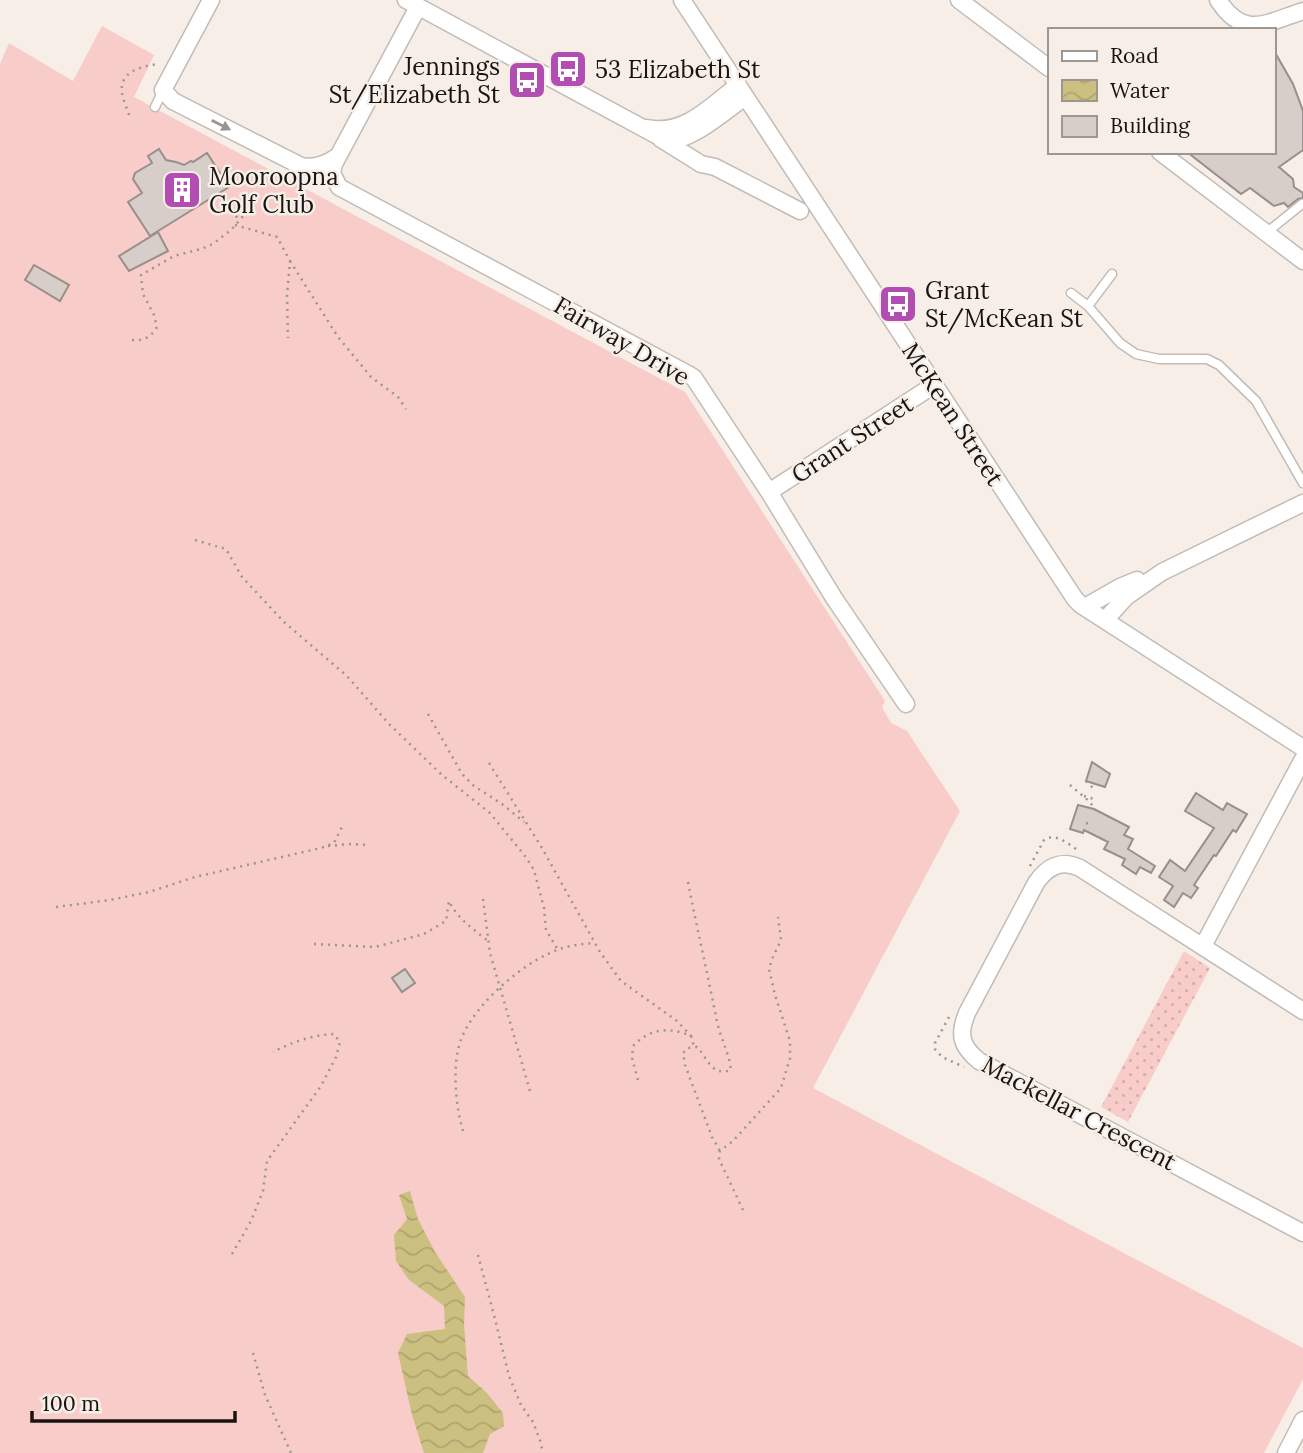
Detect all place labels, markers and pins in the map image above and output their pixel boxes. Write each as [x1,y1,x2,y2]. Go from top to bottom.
bus stop icon: 53 Elizabeth St [547,48,589,90]
place label: Jennings St/Elizabeth St [329,51,501,110]
place label: 53 Elizabeth St [595,54,761,85]
bus stop icon: Jennings St/Elizabeth St [506,59,548,101]
place label: Mooroopna Golf Club [209,161,339,220]
building icon: Mooroopna Golf Club [161,169,203,211]
place label: Grant St/McKean St [925,275,1084,334]
bus stop icon: Grant St/McKean St [877,283,919,325]

